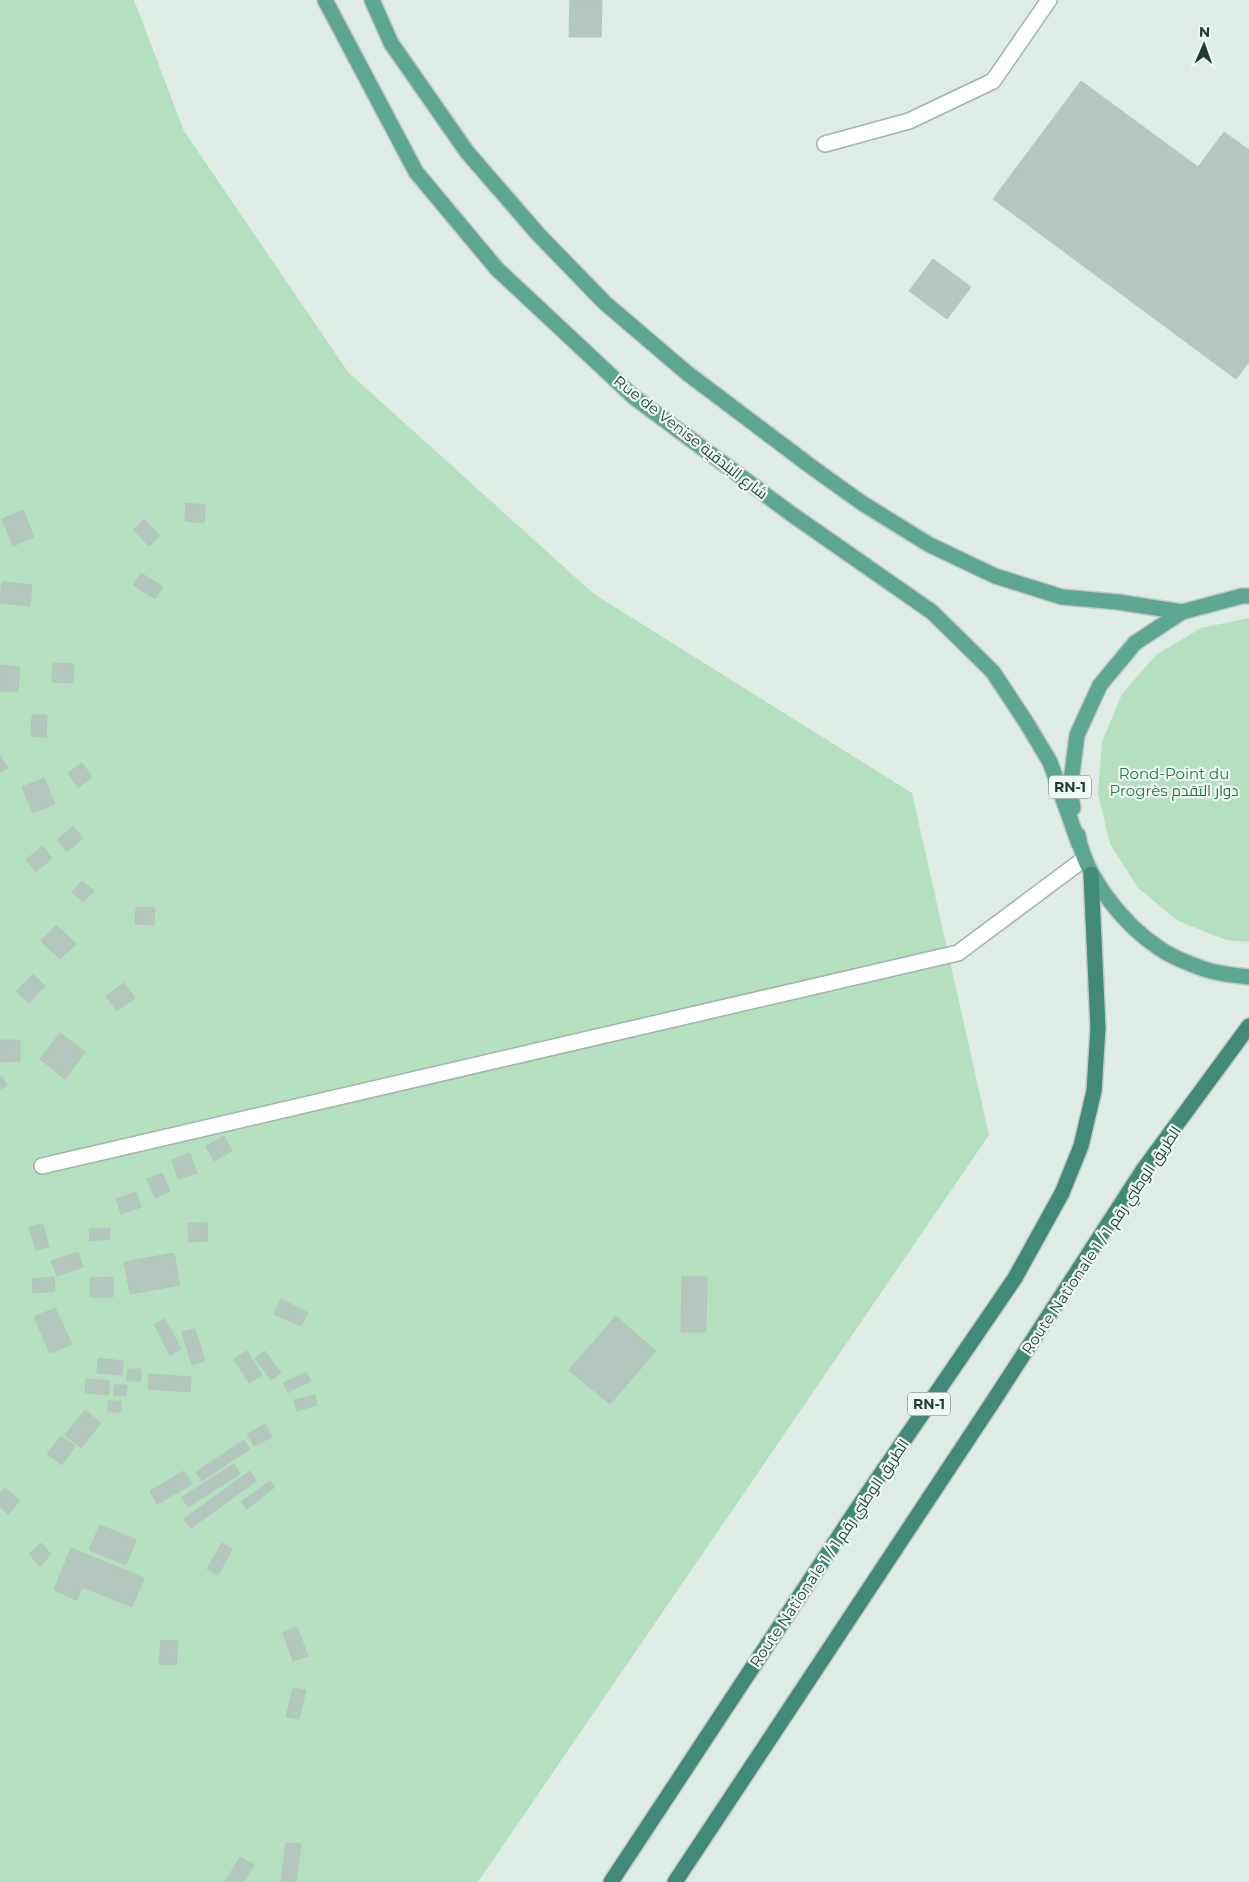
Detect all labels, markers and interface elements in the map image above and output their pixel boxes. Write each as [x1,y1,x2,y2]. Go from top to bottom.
north arrow [1179,20,1229,70]
text: N [1198,23,1210,41]
street label: Rue de Venise شارع البندقية [609,371,772,505]
park label: Rond-Point du Progrès دوار التقدم [1110,764,1238,801]
road number: RN-1 [1049,776,1091,799]
street label: Route Nationale 1 / الطريق الوطني رقم 1 [1017,1122,1187,1359]
road number: RN-1 [908,1392,950,1416]
street label: Route Nationale 1 / الطريق الوطني رقم 1 [745,1435,915,1672]

